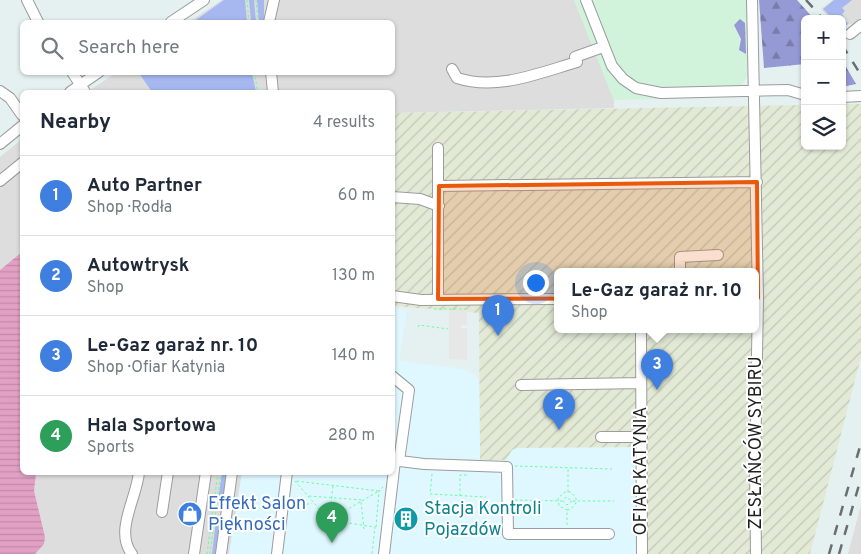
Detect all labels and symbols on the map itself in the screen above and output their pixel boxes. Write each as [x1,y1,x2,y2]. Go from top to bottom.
your location [523,270,549,296]
pin: 1 [482,295,514,336]
pin: 3 [641,349,673,390]
street label: ZESŁAŃCÓW SYBIRU [743,356,768,530]
pin: 2 [543,389,575,430]
street label: OFIAR KATYNIA [630,406,653,536]
place label: Effekt Salon Piękności [208,493,306,537]
place label: Stacja Kontroli Pojazdów [424,498,541,542]
shop icon: Effekt Salon Piękności [177,501,203,527]
pin: 4 [316,502,348,543]
building icon: Stacja Kontroli Pojazdów [393,506,419,532]

